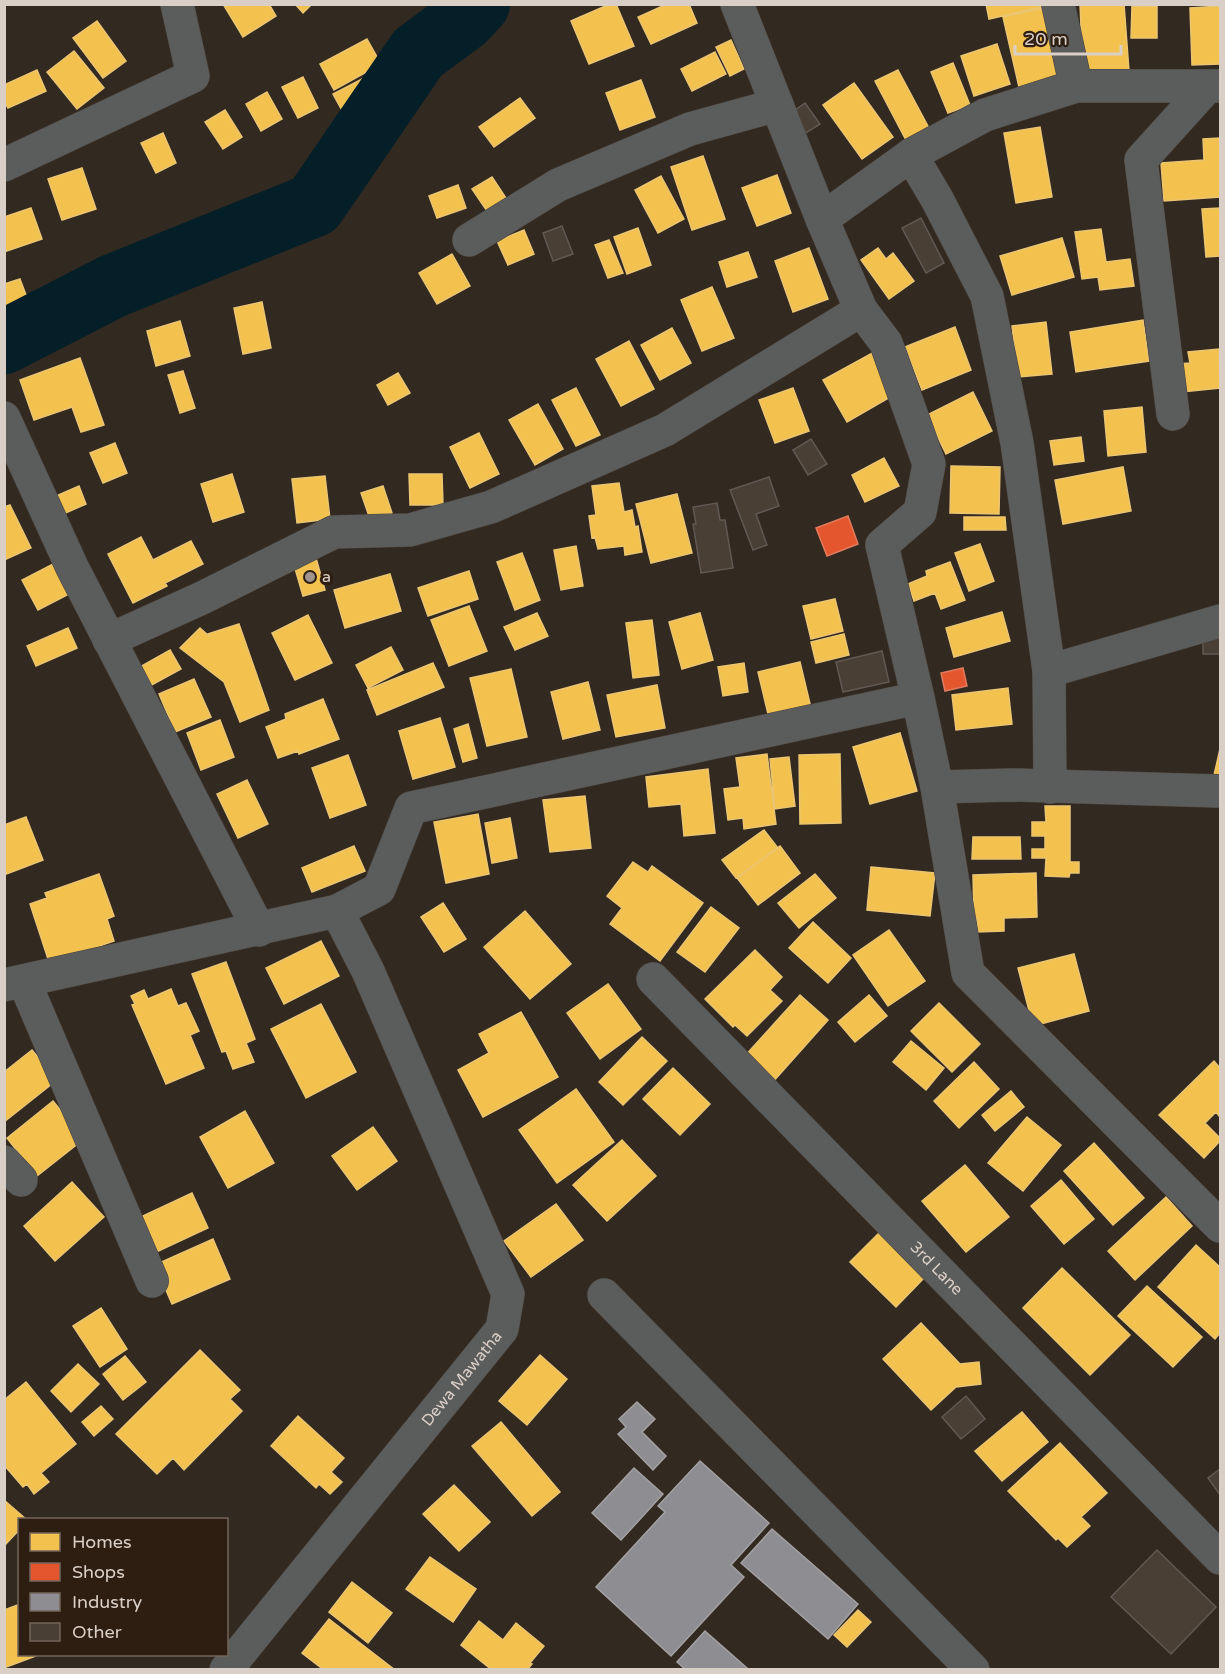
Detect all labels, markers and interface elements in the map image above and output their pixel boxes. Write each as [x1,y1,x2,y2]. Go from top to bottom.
scale bar [1015,18,1122,56]
text: 20 m [1024,28,1068,50]
place label: a [322,567,331,587]
marker: a [303,570,317,584]
street label: 3rd Lane [906,1237,967,1299]
street label: Dewa Mawatha [417,1327,507,1430]
legend [18,1518,228,1656]
text: Homes [72,1531,132,1553]
text: Shops [72,1561,125,1583]
text: Industry [72,1591,143,1613]
text: Other [72,1621,122,1643]

